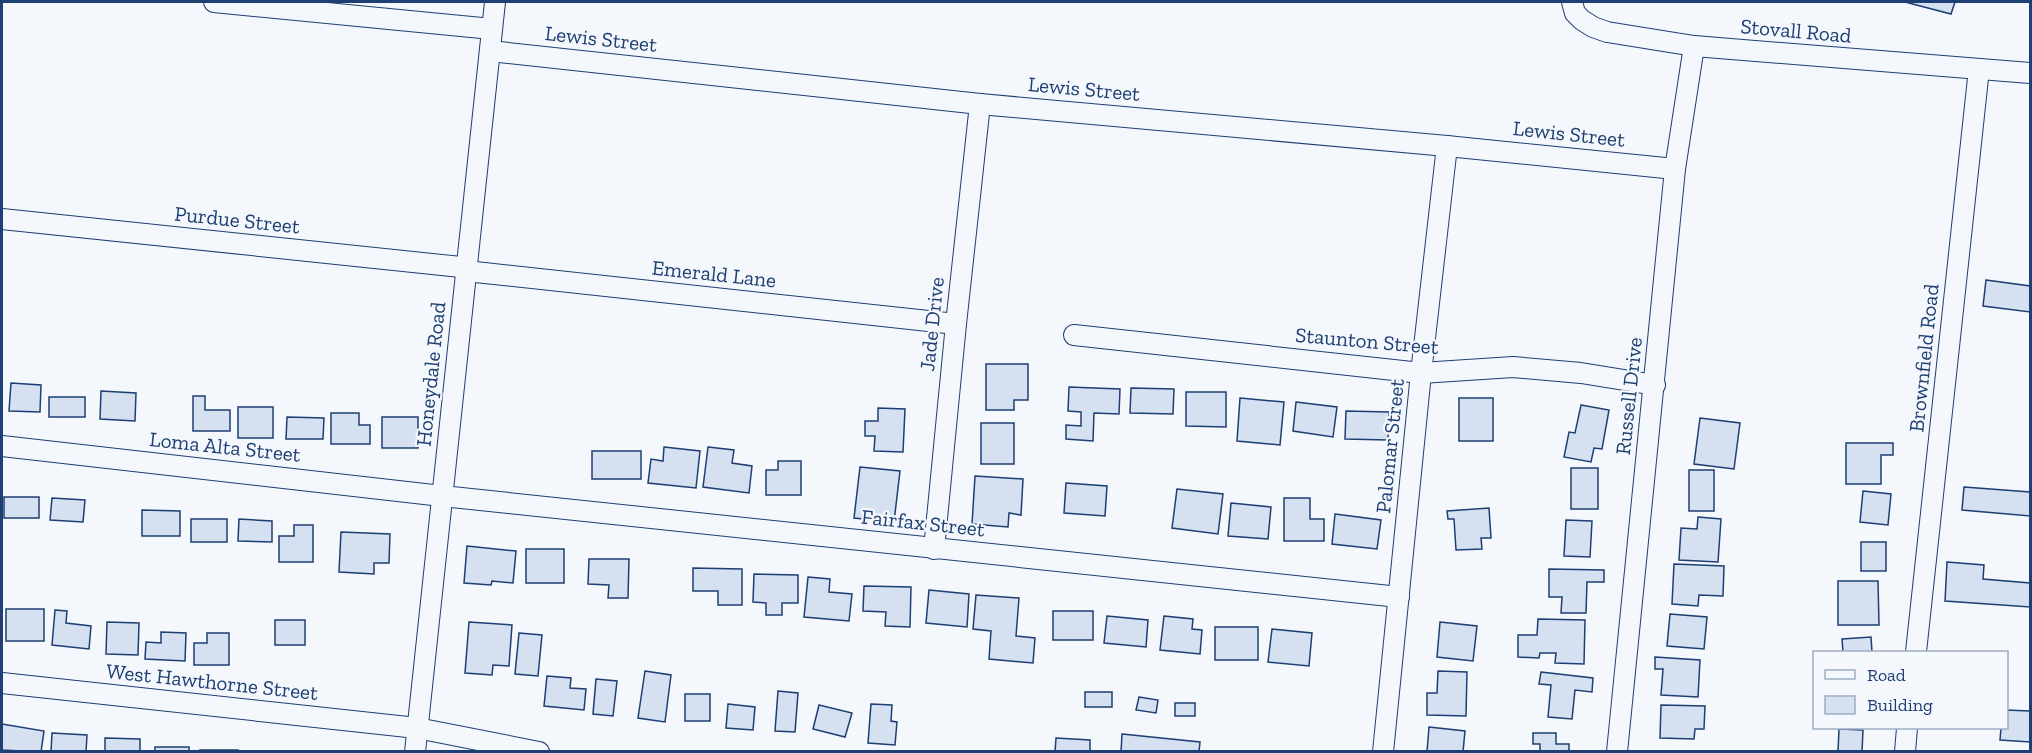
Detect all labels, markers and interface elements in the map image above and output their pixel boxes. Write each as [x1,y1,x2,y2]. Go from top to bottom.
street label: Stovall Road [1739,13,1853,48]
street label: Lewis Street [544,20,658,57]
street label: Lewis Street [1027,71,1141,106]
street label: Lewis Street [1512,115,1626,152]
street label: Purdue Street [173,200,301,239]
street label: Emerald Lane [651,255,777,292]
street label: Jade Drive [914,275,949,372]
street label: Brownfield Road [1903,282,1944,433]
street label: Honeydale Road [410,300,451,447]
street label: Staunton Street [1294,322,1440,359]
street label: Russell Drive [1610,336,1647,456]
street label: Palomar Street [1370,377,1409,515]
street label: Loma Alta Street [148,426,302,467]
street label: Fairfax Street [860,504,986,541]
legend [1813,651,2008,729]
street label: West Hawthorne Street [105,658,319,705]
text: Road [1867,664,1906,686]
text: Building [1867,694,1933,716]

